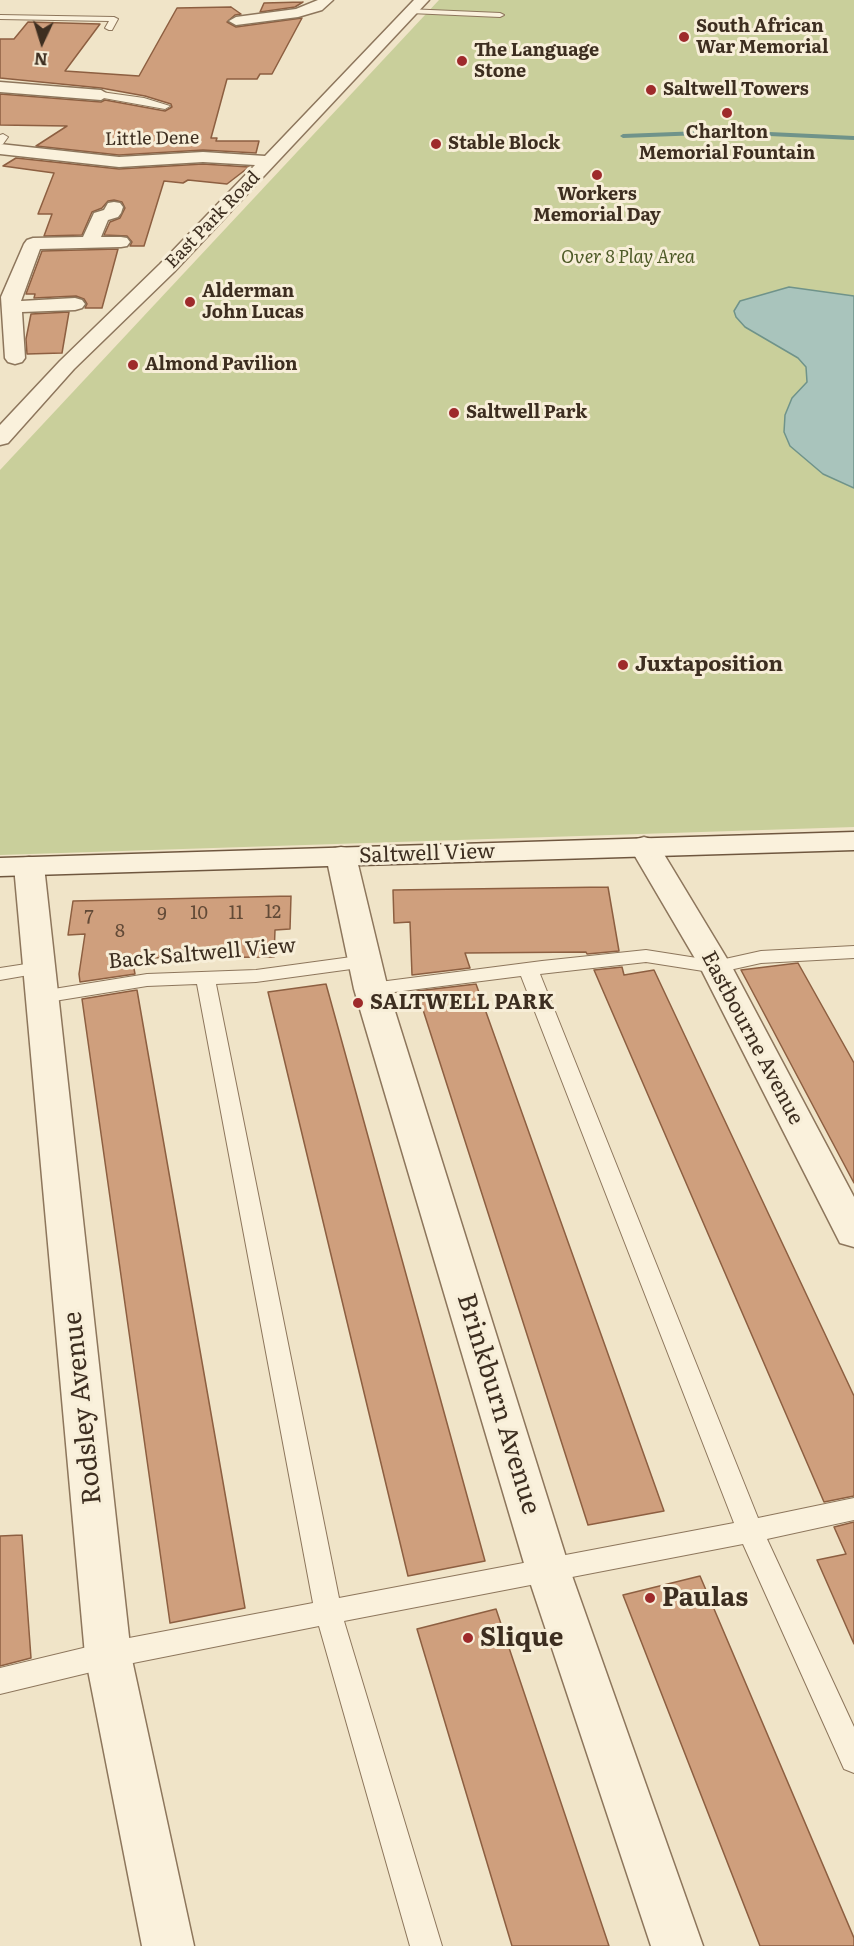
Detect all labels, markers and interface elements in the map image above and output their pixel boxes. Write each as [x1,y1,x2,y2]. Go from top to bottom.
north arrow [12,12,72,72]
place label: South African War Memorial [696,16,829,58]
marker: South African War Memorial [677,30,691,44]
place label: The Language Stone [474,40,599,82]
text: N [33,48,48,72]
marker: The Language Stone [455,54,469,68]
place label: Saltwell Towers [663,79,809,101]
marker: Saltwell Towers [644,83,658,97]
marker: Charlton Memorial Fountain [720,106,734,120]
place label: Charlton Memorial Fountain [639,122,815,164]
street label: Little Dene [105,127,199,151]
place label: Stable Block [448,133,560,155]
marker: Stable Block [429,137,443,151]
street label: East Park Road [161,167,265,273]
marker: Workers Memorial Day [590,168,604,182]
place label: Workers Memorial Day [533,184,661,226]
park label: Over 8 Play Area [561,247,695,269]
place label: Alderman John Lucas [202,281,304,324]
marker: Alderman John Lucas [183,295,197,309]
place label: Almond Pavilion [145,354,297,376]
marker: Almond Pavilion [126,358,140,372]
place label: Saltwell Park [466,402,587,424]
marker: Saltwell Park [447,406,461,420]
place label: Juxtaposition [635,652,783,678]
marker: Juxtaposition [616,658,630,672]
street label: Saltwell View [359,839,495,869]
house number: 12 [265,902,281,924]
house number: 10 [190,903,208,925]
house number: 11 [229,903,243,925]
house number: 9 [157,904,167,926]
house number: 7 [84,907,94,929]
house number: 8 [115,921,125,943]
street label: Back Saltwell View [107,933,297,975]
street label: Eastbourne Avenue [696,947,808,1129]
place label: SALTWELL PARK [370,990,554,1016]
marker: SALTWELL PARK [351,996,365,1010]
street label: Brinkburn Avenue [450,1290,546,1518]
street label: Rodsley Avenue [57,1310,109,1506]
place label: Paulas [662,1582,748,1614]
marker: Paulas [643,1591,657,1605]
place label: Slique [480,1622,563,1654]
marker: Slique [461,1631,475,1645]

